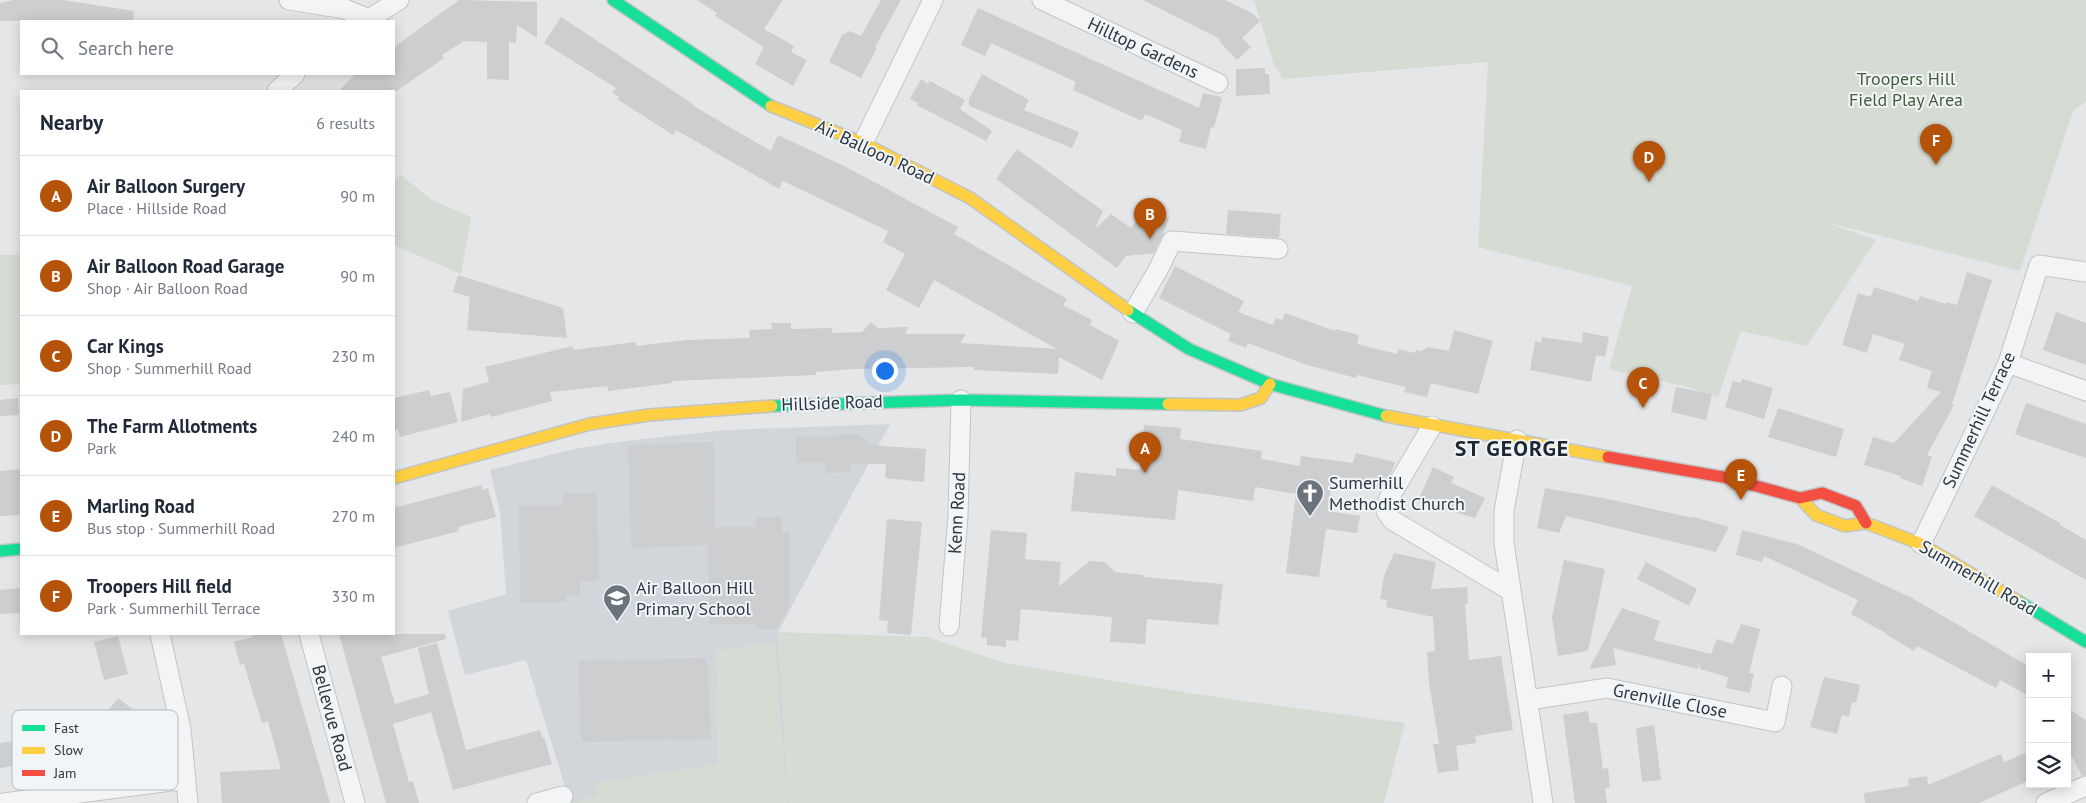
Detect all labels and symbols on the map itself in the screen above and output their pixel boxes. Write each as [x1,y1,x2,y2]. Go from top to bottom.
street label: Hilltop Gardens [1084,12,1202,83]
park label: Troopers Hill Field Play Area [1849,67,1963,111]
street label: Air Balloon Road [812,114,938,189]
pin: F [1920,124,1952,165]
pin: D [1633,141,1665,182]
pin: B [1134,198,1166,239]
street label: Summerhill Terrace [1937,348,2020,492]
your location [872,358,898,384]
pin: C [1627,367,1659,408]
street label: Hillside Road [781,389,883,416]
pin: A [1129,432,1161,473]
district label: ST GEORGE [1455,434,1569,462]
pin: E [1725,459,1757,500]
street label: Kenn Road [943,471,970,554]
place label: Sumerhill Methodist Church [1329,471,1465,515]
church icon: Sumerhill Methodist Church [1295,478,1325,517]
street label: Summerhill Road [1915,535,2041,620]
place label: Air Balloon Hill Primary School [636,576,754,620]
school or university icon: Air Balloon Hill Primary School [602,583,632,622]
street label: Bellevue Road [307,662,358,774]
street label: Grenville Close [1611,678,1729,723]
legend [12,710,178,790]
text: Fast [54,719,79,737]
text: Slow [54,741,84,759]
text: Jam [53,764,76,782]

